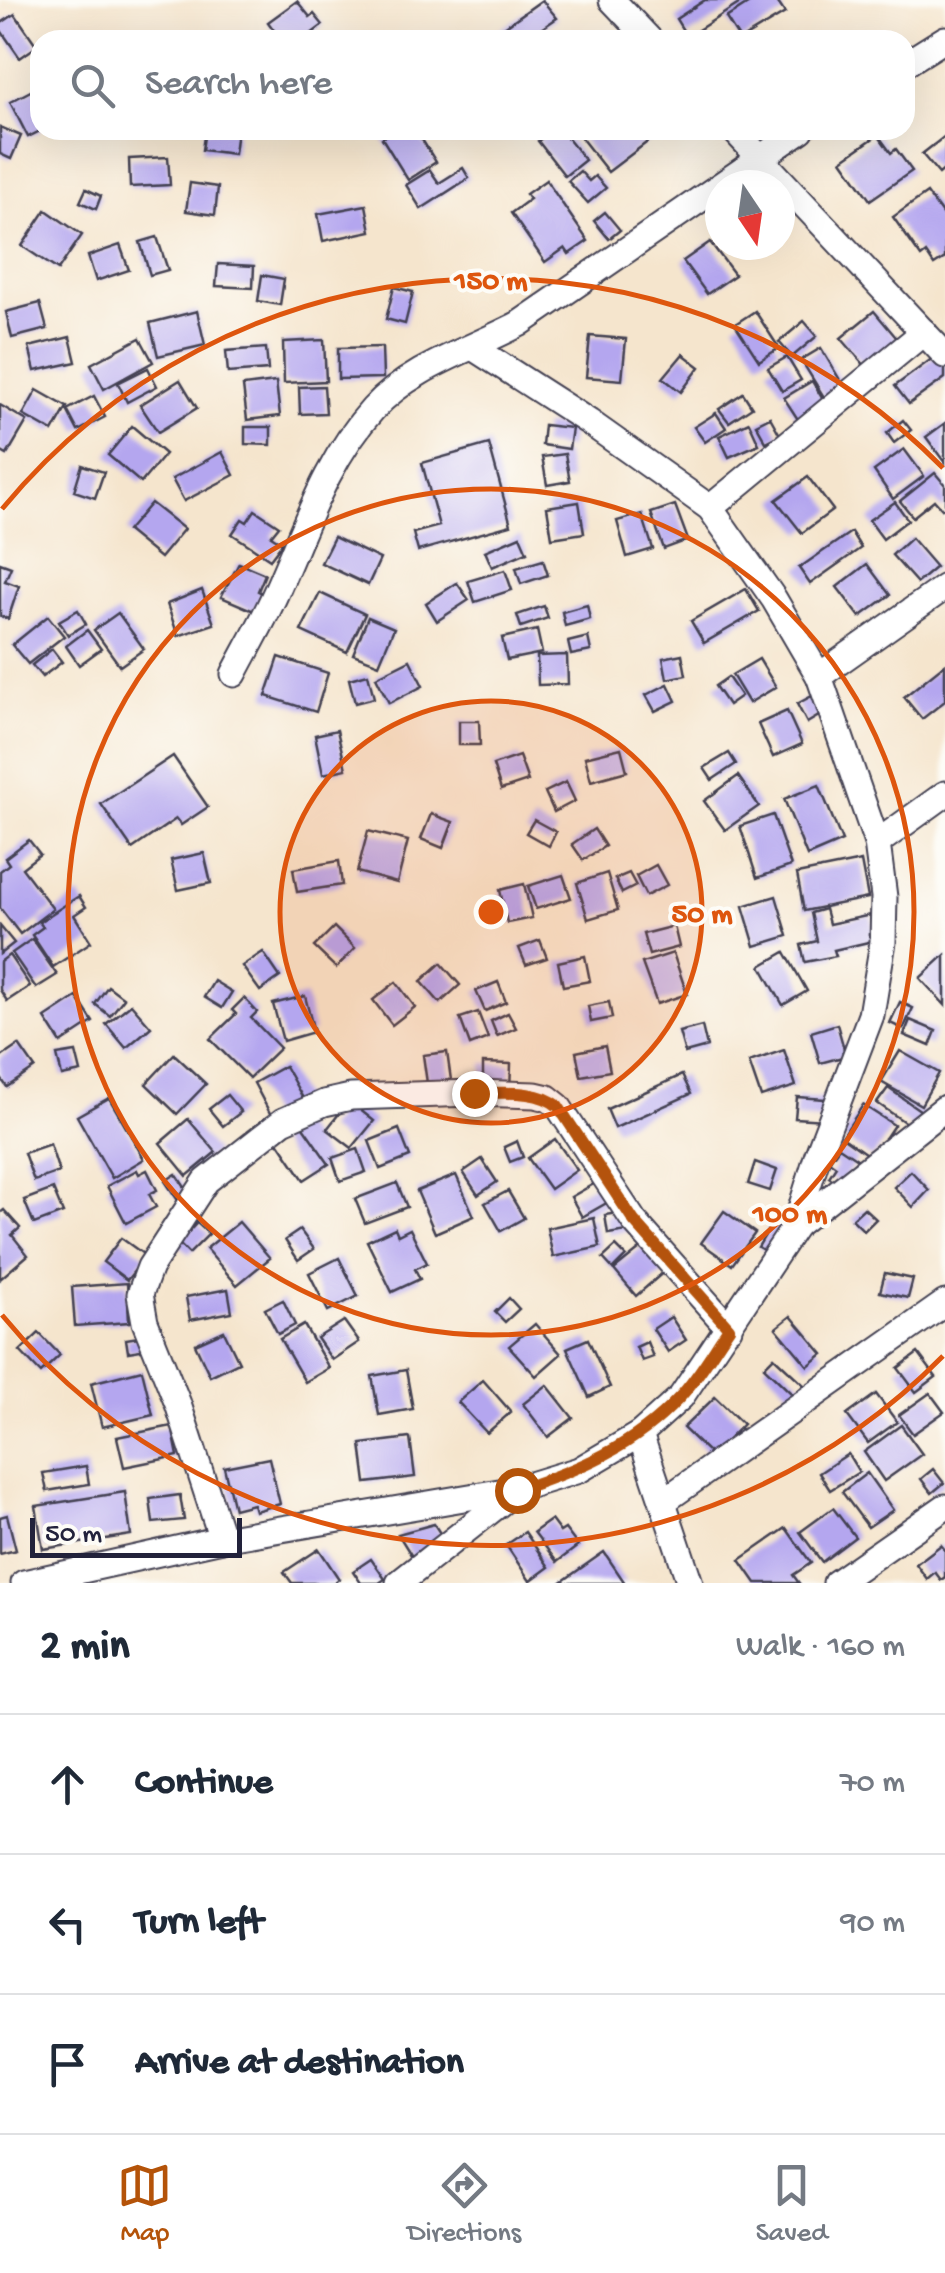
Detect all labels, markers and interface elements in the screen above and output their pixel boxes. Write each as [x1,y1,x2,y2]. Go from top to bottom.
search box [30,30,915,140]
icon: search [65,58,120,113]
text: Search here [145,63,332,107]
north arrow [705,170,795,260]
text: 150 m [453,266,528,301]
centre of rings [473,894,509,930]
text: 50 m [671,899,733,934]
route end [452,1071,498,1117]
text: 100 m [752,1199,828,1234]
route start [495,1468,541,1514]
scale bar [30,1513,242,1558]
text: 50 m [45,1519,102,1552]
text: 2 min [40,1624,129,1673]
text: Walk · 160 m [736,1629,905,1667]
icon: ahead [40,1757,95,1812]
text: Continue [135,1762,273,1806]
text: 70 m [840,1765,905,1803]
icon: left [40,1897,95,1952]
text: Turn left [135,1902,263,1946]
text: 90 m [841,1905,905,1943]
icon: arrive [40,2037,95,2092]
text: Arrive at destination [135,2042,464,2086]
tab: Map [117,2158,172,2251]
tab: Directions [407,2158,521,2251]
tab: Saved [756,2158,828,2251]

